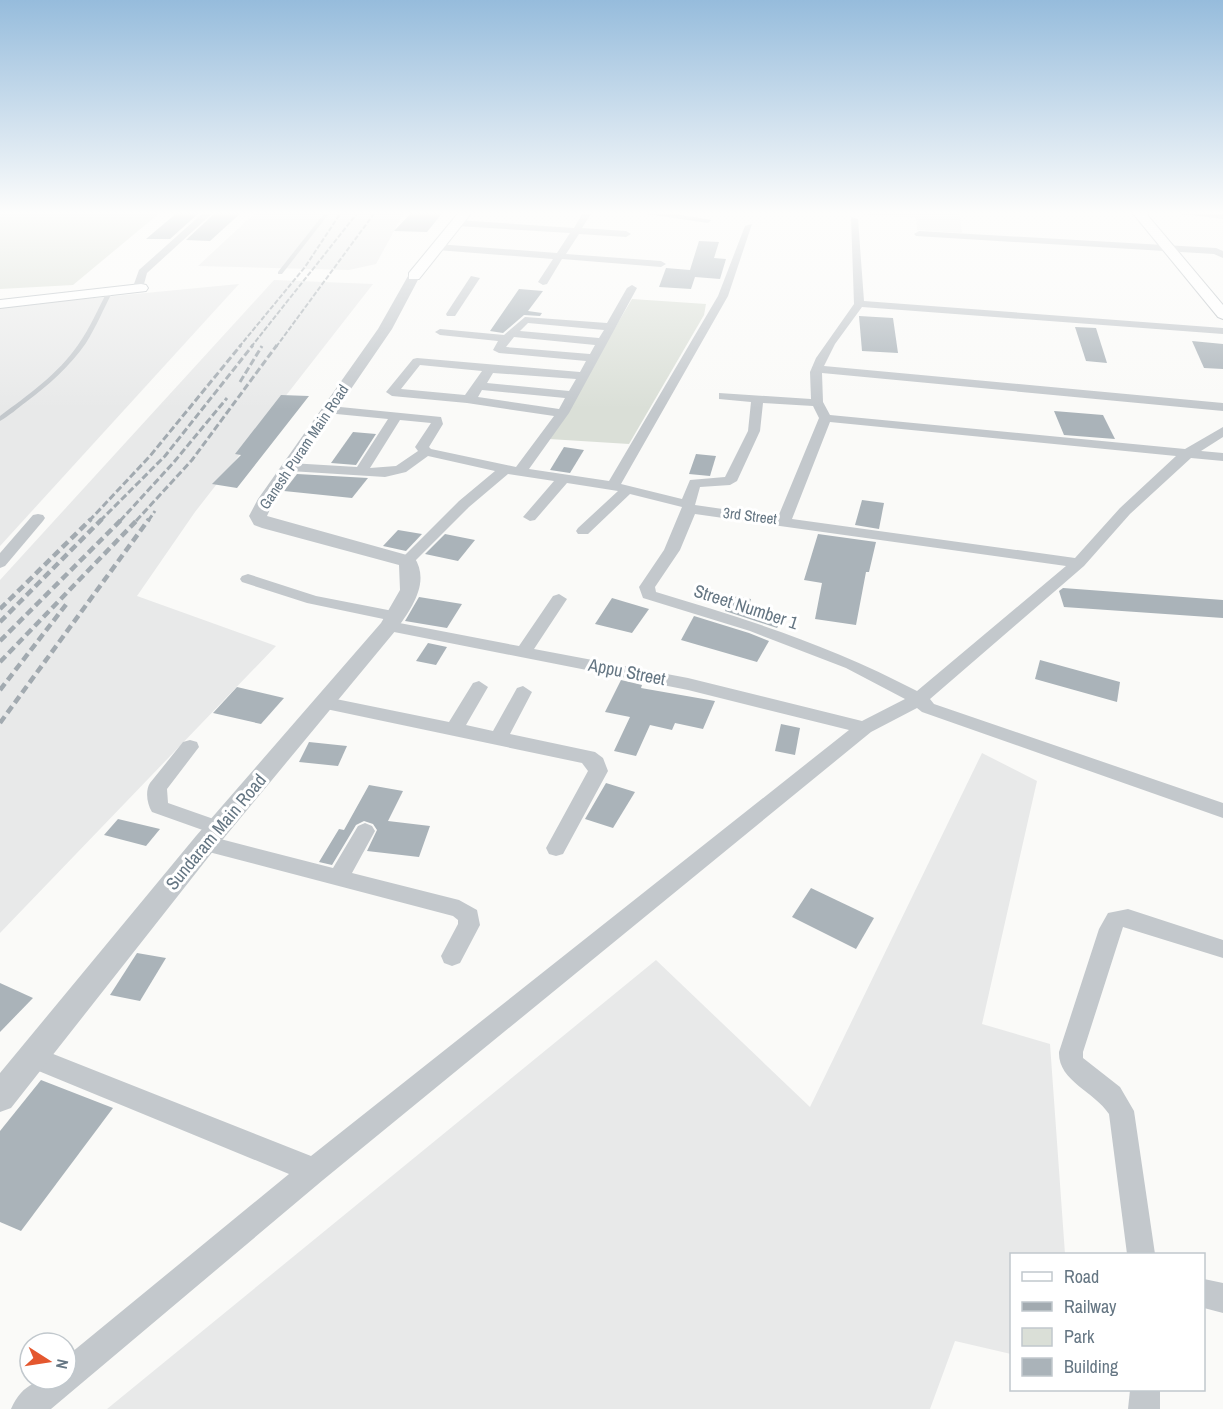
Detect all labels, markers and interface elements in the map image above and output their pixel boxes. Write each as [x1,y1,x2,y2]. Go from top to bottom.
street label: Ganesh Puram Main Road [254,380,353,513]
street label: 3rd Street [722,502,779,529]
street label: Street Number 1 [691,578,802,635]
street label: Appu Street [585,652,668,691]
street label: Sundaram Main Road [160,768,272,895]
legend [1010,1253,1205,1391]
text: Road [1064,1264,1099,1289]
text: Railway [1064,1294,1117,1319]
text: Park [1064,1324,1095,1349]
north arrow [18,1331,78,1391]
text: Building [1064,1354,1119,1379]
text: N [51,1357,74,1371]

